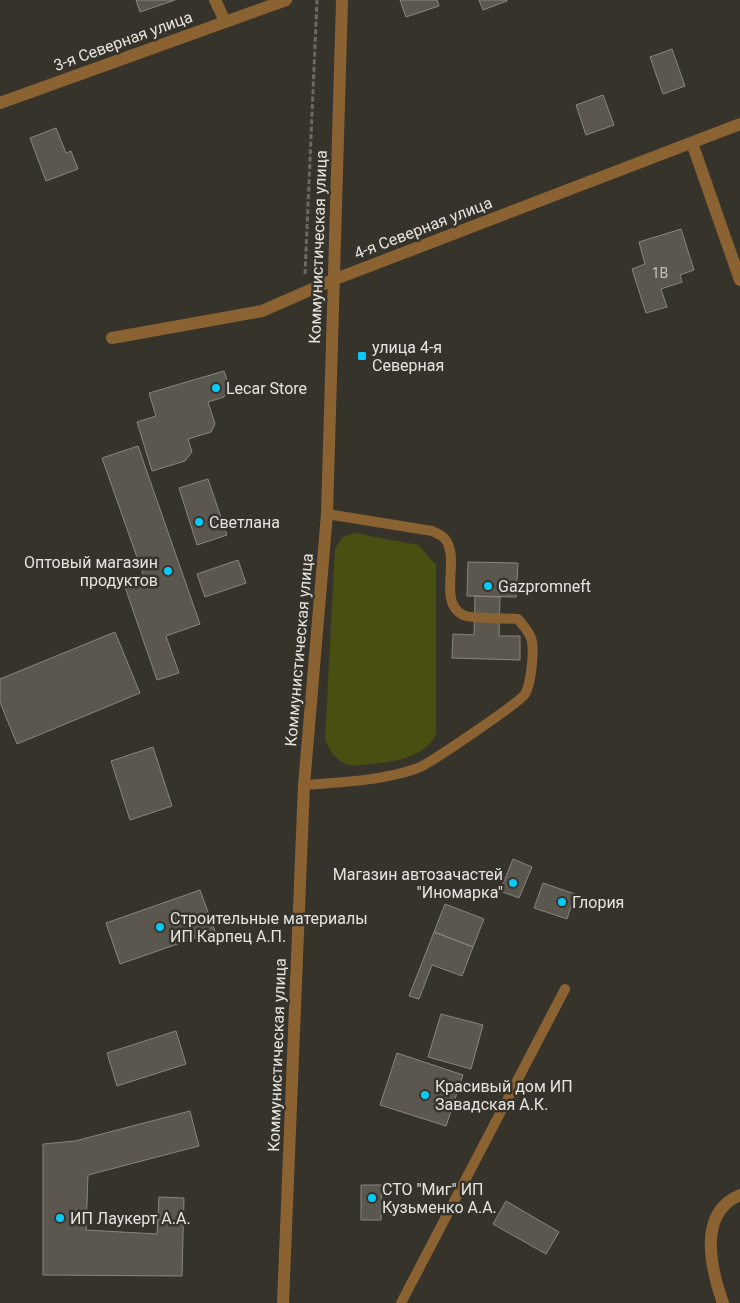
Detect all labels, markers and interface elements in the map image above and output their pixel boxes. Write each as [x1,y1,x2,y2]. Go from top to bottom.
street label: 3-я Северная улица [51,7,195,75]
street label: Коммунистическая улица [305,150,331,344]
street label: 4-я Северная улица [351,193,495,263]
house number: 1В [652,265,668,281]
place label: улица 4-я Северная [372,338,444,375]
marker: улица 4-я Северная [356,350,368,362]
place label: Lecar Store [226,379,307,398]
marker: Lecar Store [210,382,222,394]
place label: Светлана [209,513,280,532]
marker: Светлана [193,516,205,528]
place label: Оптовый магазин продуктов [24,553,158,590]
street label: Коммунистическая улица [281,553,317,747]
marker: Оптовый магазин продуктов [162,565,174,577]
place label: Gazpromneft [498,577,591,596]
marker: Gazpromneft [482,580,494,592]
place label: Магазин автозачастей "Иномарка" [333,865,503,902]
marker: Магазин автозачастей "Иномарка" [507,877,519,889]
place label: Глория [572,893,624,912]
marker: Глория [556,896,568,908]
place label: Строительные материалы ИП Карпец А.П. [170,909,368,946]
marker: Строительные материалы ИП Карпец А.П. [154,921,166,933]
street label: Коммунистическая улица [264,958,290,1152]
place label: Красивый дом ИП Завадская А.К. [435,1077,573,1114]
marker: Красивый дом ИП Завадская А.К. [419,1089,431,1101]
place label: СТО "Миг" ИП Кузьменко А.А. [382,1180,497,1217]
marker: СТО "Миг" ИП Кузьменко А.А. [366,1192,378,1204]
place label: ИП Лаукерт А.А. [70,1209,191,1228]
marker: ИП Лаукерт А.А. [54,1212,66,1224]

